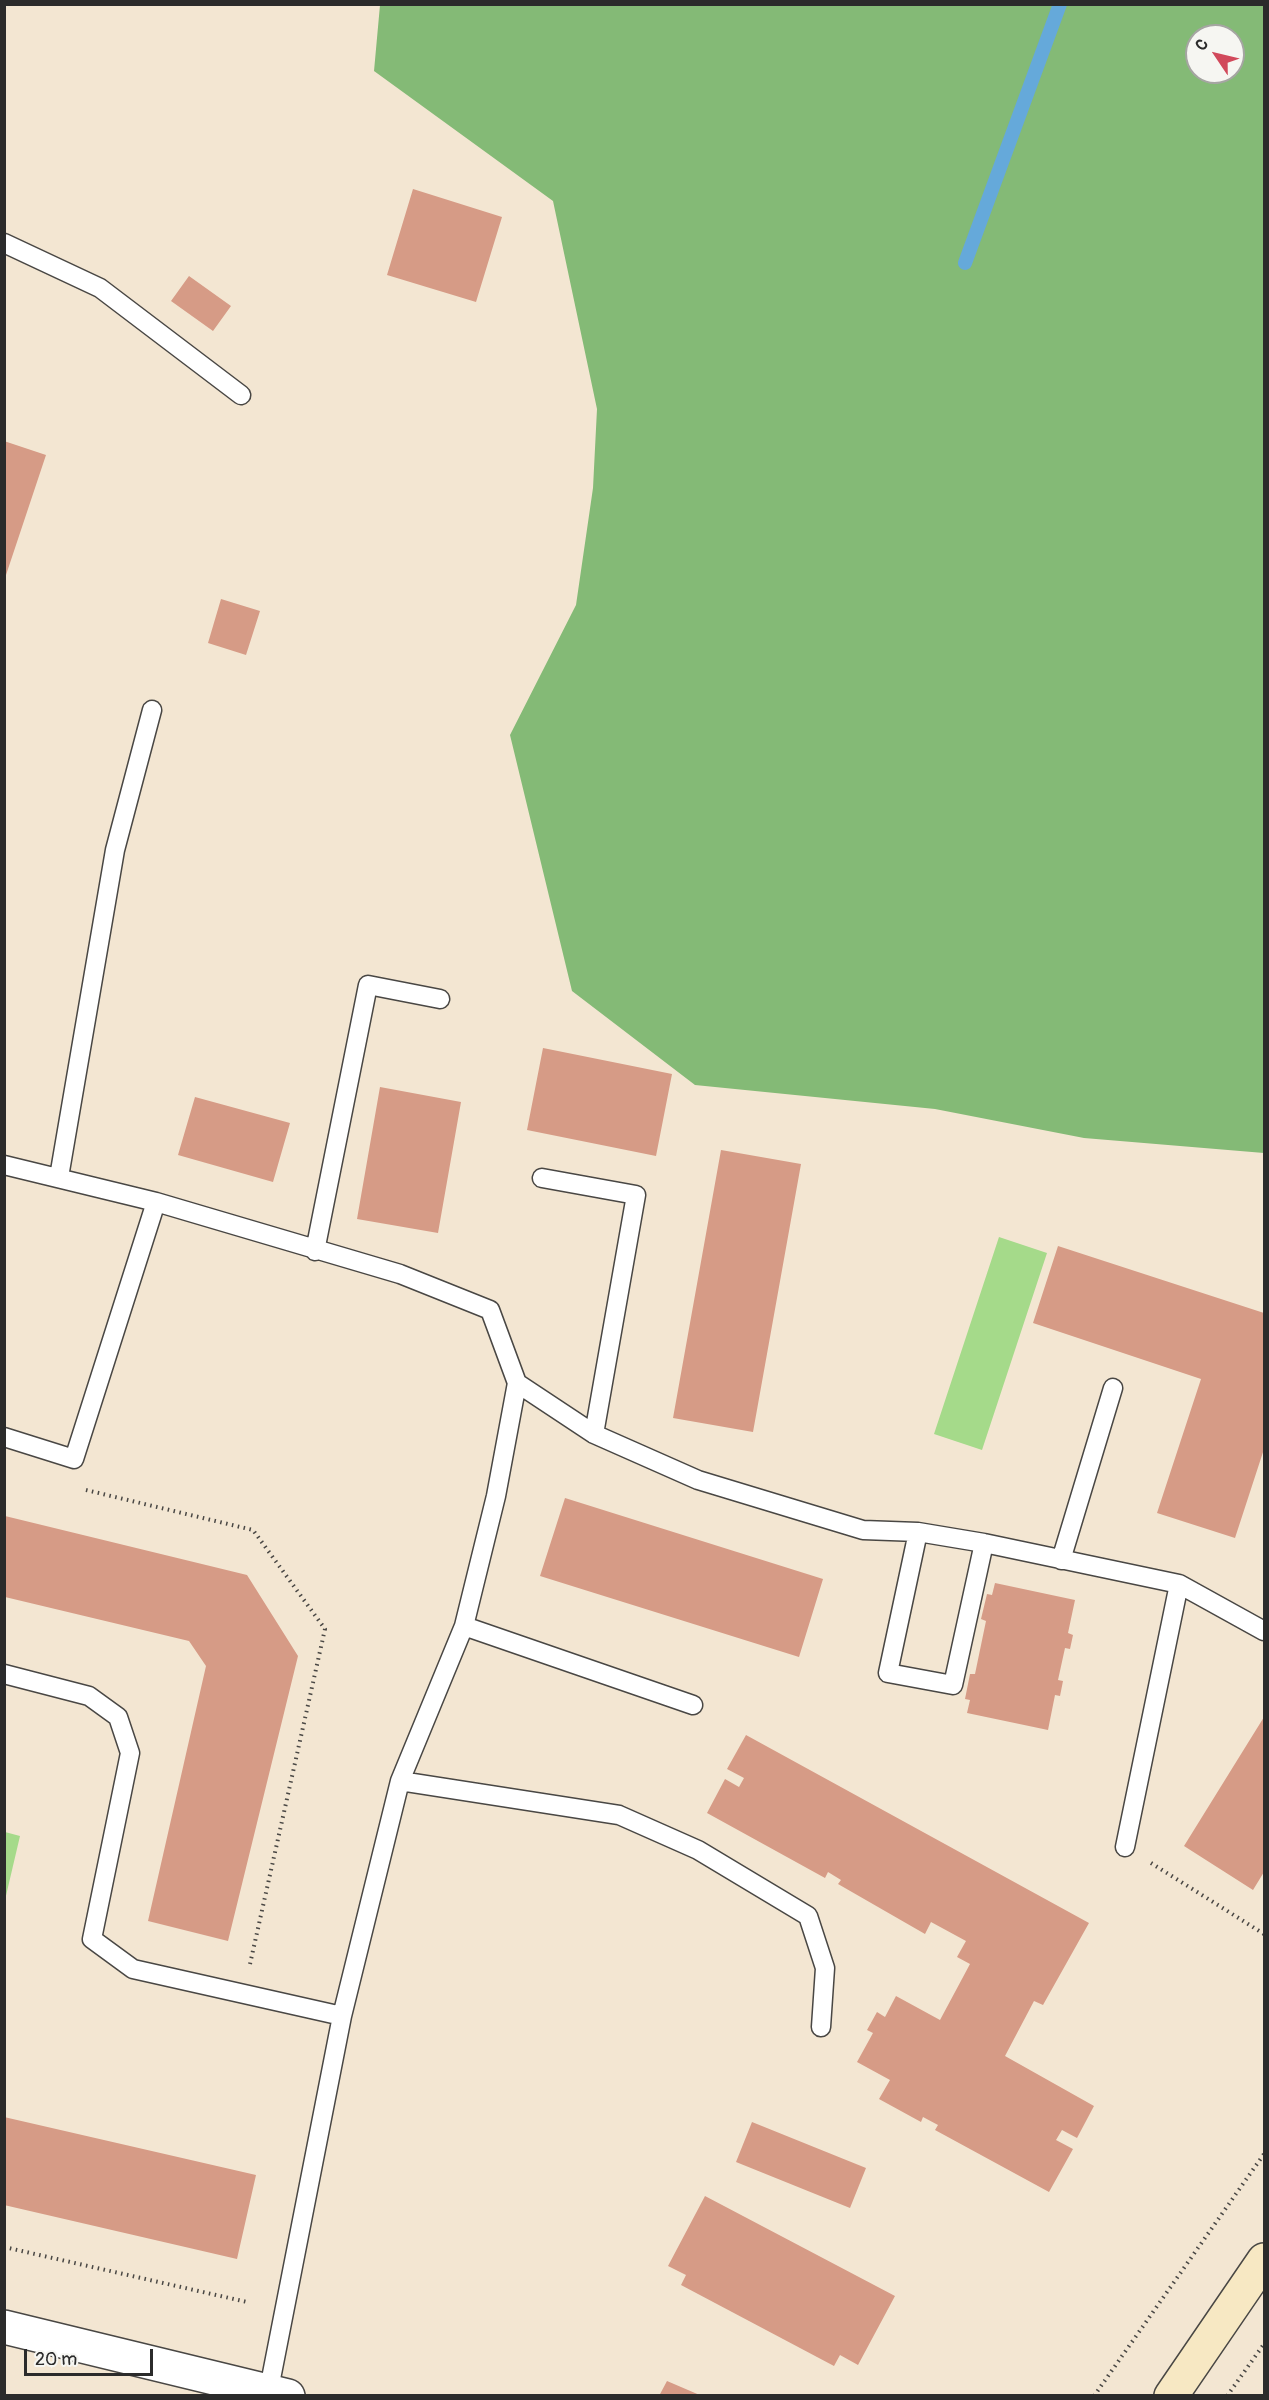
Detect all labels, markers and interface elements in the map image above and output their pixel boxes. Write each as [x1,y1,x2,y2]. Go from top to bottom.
north arrow [1185,24,1245,84]
text: С [1191,35,1213,55]
scale bar [27,2337,156,2375]
text: 20 m [35,2348,77,2371]

